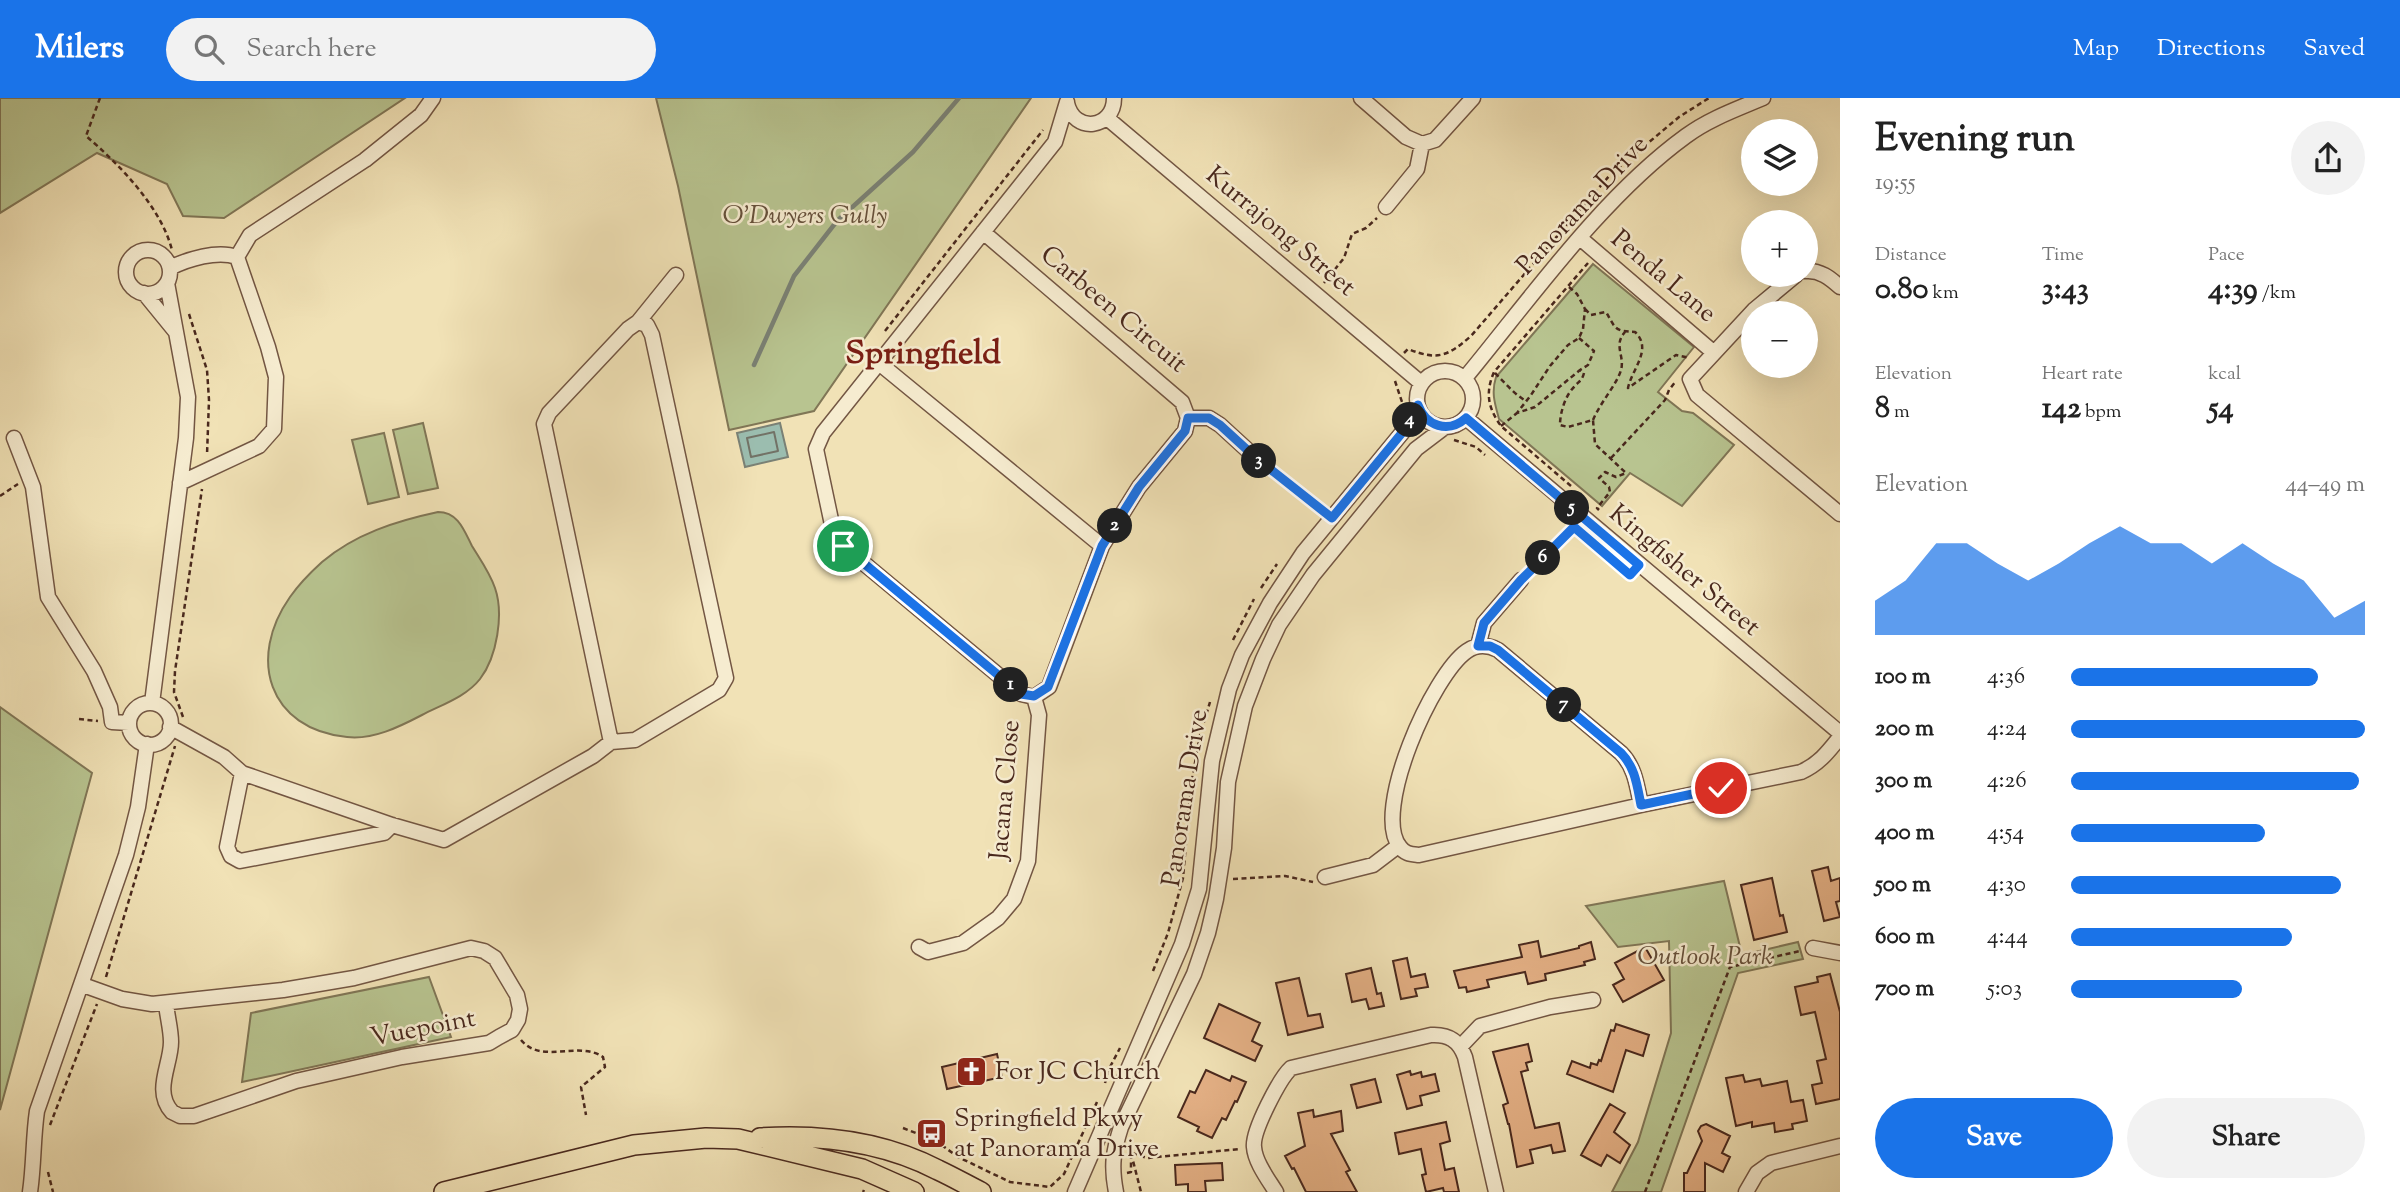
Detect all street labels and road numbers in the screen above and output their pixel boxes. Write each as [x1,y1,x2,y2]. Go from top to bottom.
street label: Panorama Drive [1508,128,1658,284]
street label: Kurrajong Street [1197,158,1363,306]
street label: Penda Lane [1602,222,1724,332]
street label: Carbeen Circuit [1032,237,1194,383]
street label: Kingfisher Street [1600,496,1768,646]
street label: Panorama Drive [1154,707,1218,889]
street label: Jacana Close [981,718,1031,864]
street label: Vuepoint [367,1001,479,1057]

